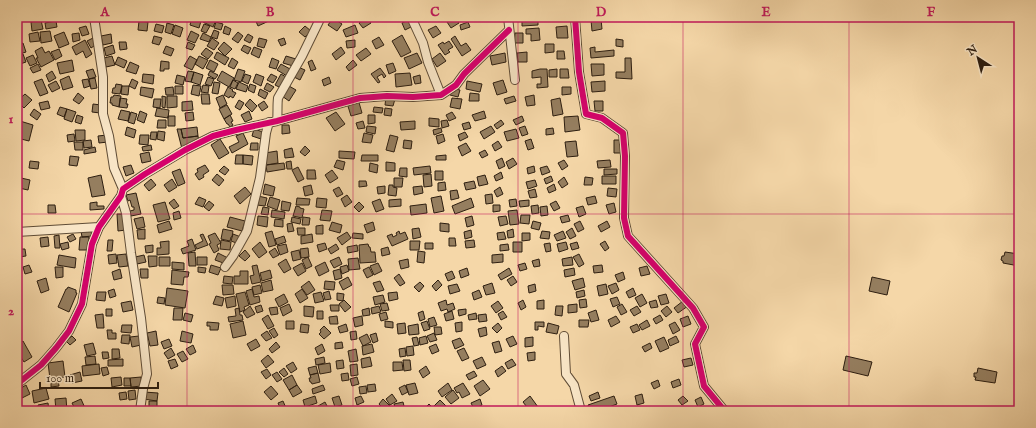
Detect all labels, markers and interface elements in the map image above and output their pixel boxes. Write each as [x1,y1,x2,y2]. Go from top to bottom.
text: A [100,4,111,21]
text: B [266,4,275,21]
text: C [430,4,440,21]
text: D [596,4,607,21]
text: E [761,4,771,21]
text: F [927,4,936,21]
north arrow [958,38,998,78]
text: N [964,42,981,60]
text: 1 [9,111,14,128]
text: 2 [8,303,14,320]
scale bar [40,364,158,390]
text: 100 m [46,371,74,386]

